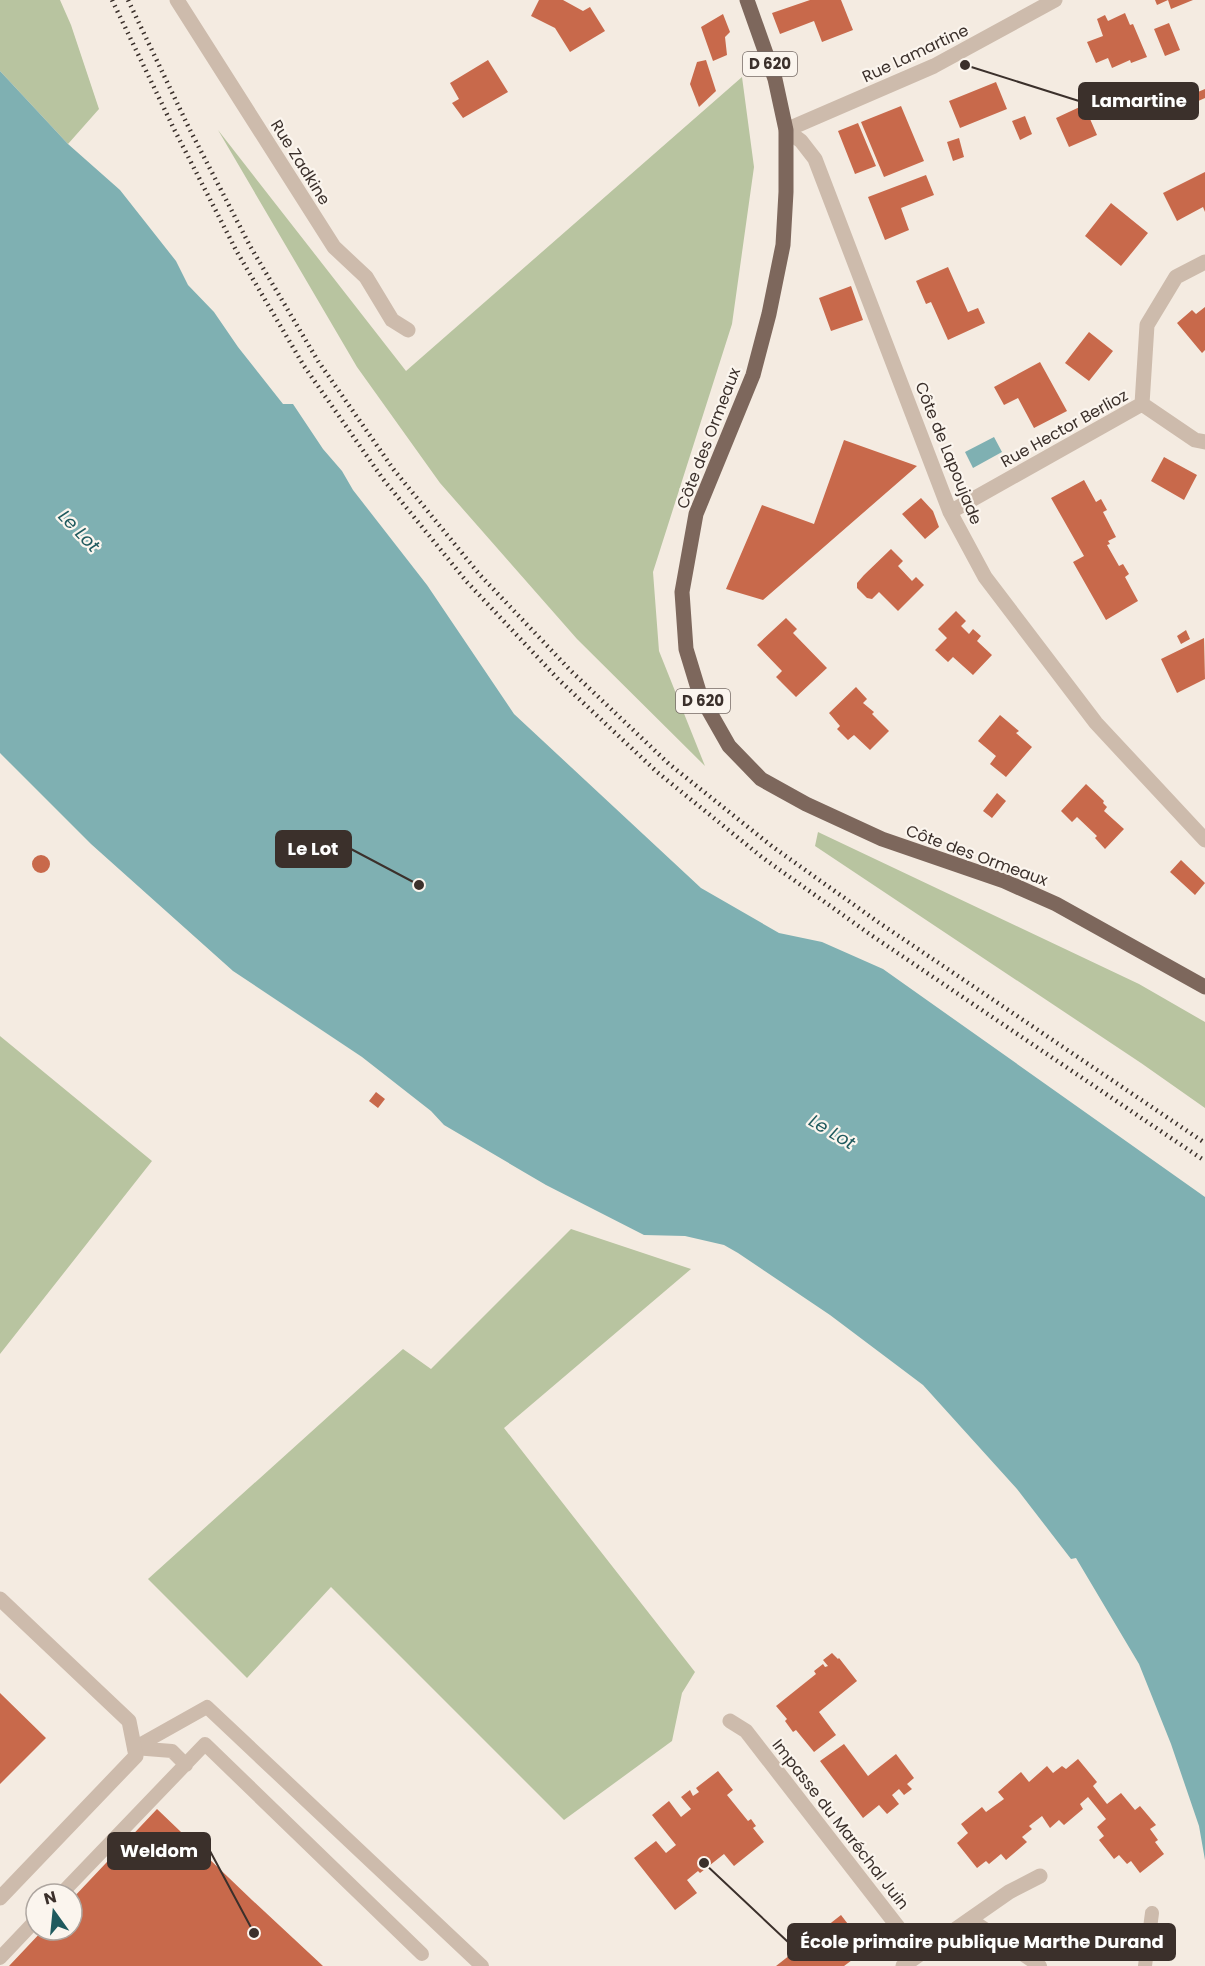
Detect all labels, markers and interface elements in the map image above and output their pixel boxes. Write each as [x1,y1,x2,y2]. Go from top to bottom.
street label: Rue Lamartine [858,19,972,88]
road number: D 620 [743,52,797,76]
callout: Lamartine [1079,83,1198,119]
text: Lamartine [1091,88,1187,113]
street label: Rue Zadkine [265,115,336,209]
street label: Côte des Ormeaux [671,364,746,512]
street label: Côte de Lapoujade [909,378,988,528]
street label: Rue Hector Berlioz [996,384,1132,473]
water label: Le Lot [53,504,106,558]
road number: D 620 [676,689,730,713]
street label: Côte des Ormeaux [903,819,1051,892]
callout: Le Lot [276,831,351,867]
text: Le Lot [288,836,338,861]
water label: Le Lot [804,1108,861,1155]
street label: Impasse du Maréchal Juin [767,1734,915,1914]
callout: Weldom [108,1833,210,1869]
text: Weldom [120,1838,198,1863]
north arrow [24,1882,84,1942]
text: N [41,1885,59,1911]
callout: École primaire publique Marthe Durand [788,1924,1175,1960]
text: École primaire publique Marthe Durand [800,1929,1164,1954]

